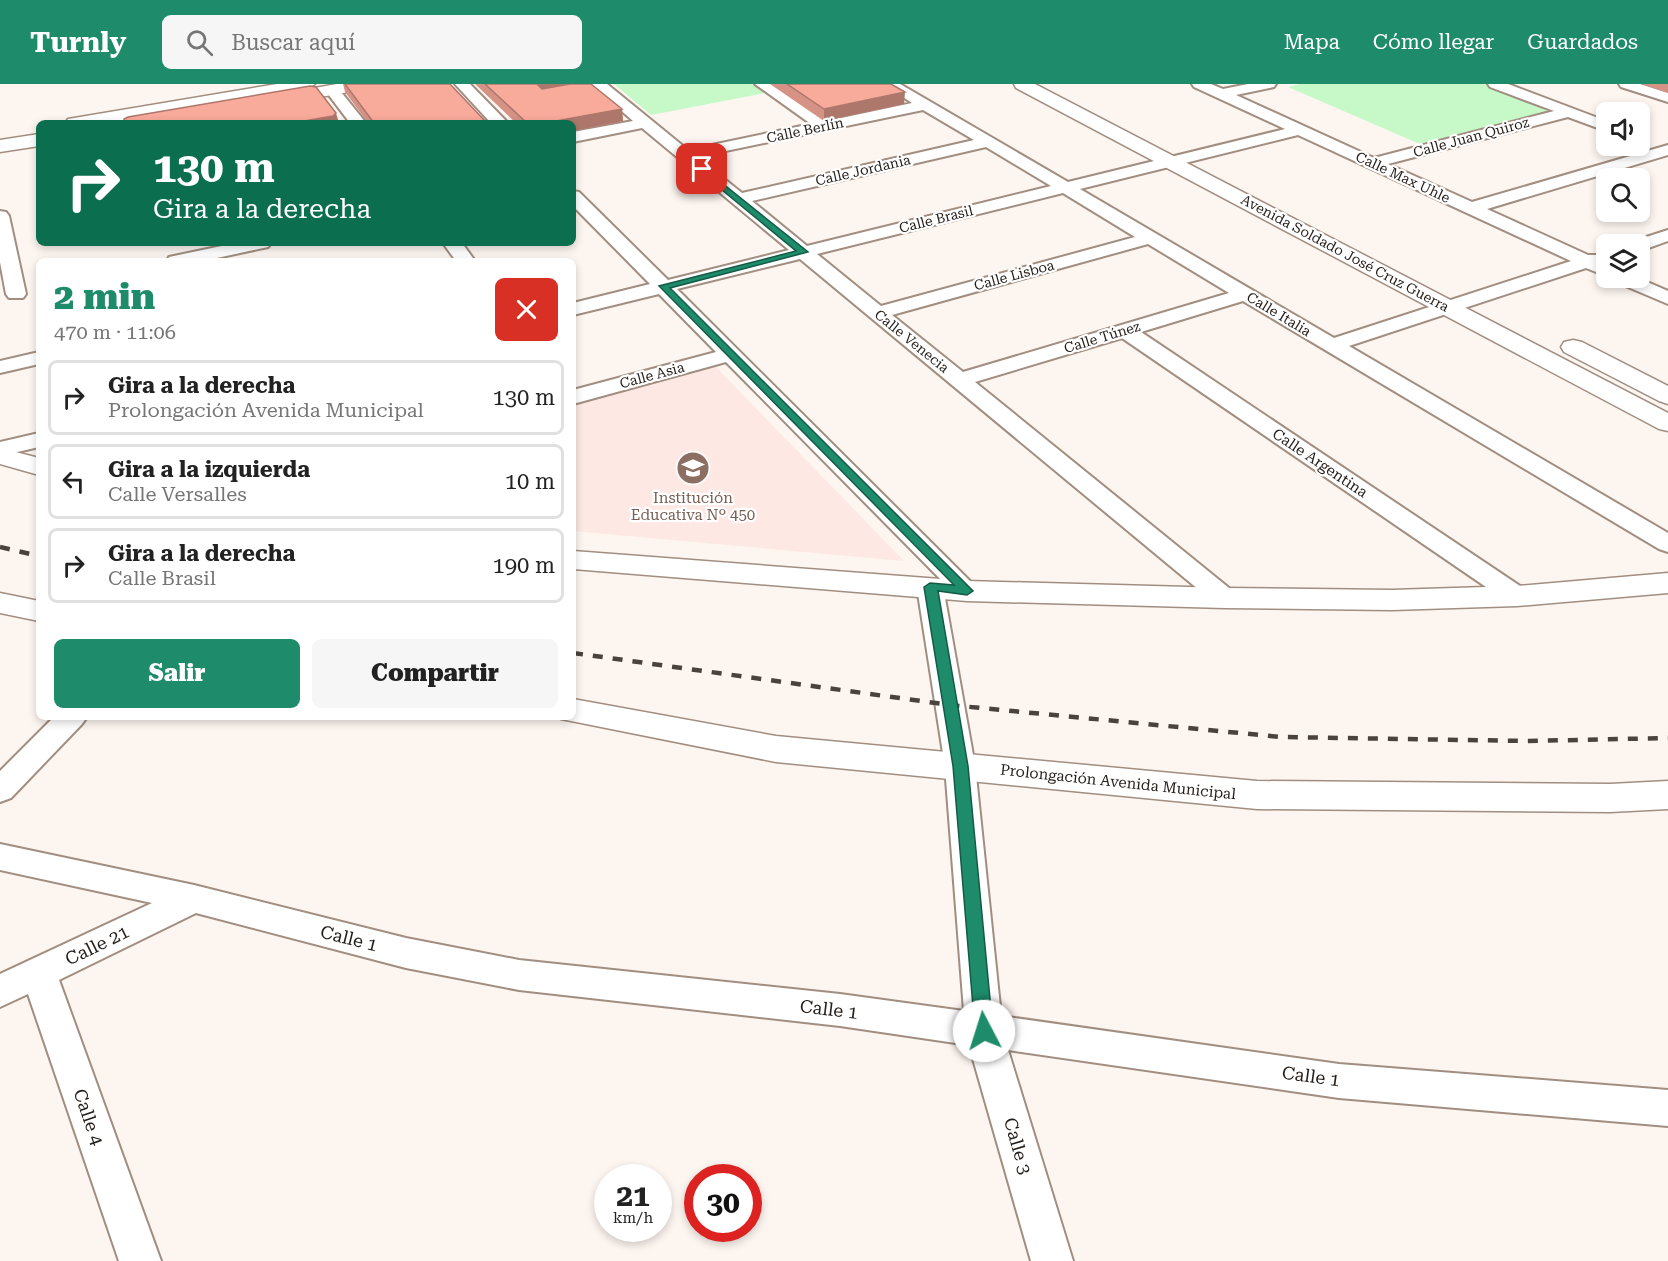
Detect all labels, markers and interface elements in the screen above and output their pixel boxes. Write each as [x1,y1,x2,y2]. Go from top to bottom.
search box [162,15,582,69]
text: Turnly [30,26,126,59]
icon: search [183,26,216,59]
text: Buscar aquí [231,30,355,55]
text: Mapa [1284,30,1340,54]
text: Cómo llegar [1373,30,1494,54]
text: Guardados [1527,30,1638,54]
map controls [1596,102,1650,288]
button: sound [1596,102,1650,156]
street label: Calle Berlín [765,114,845,146]
street label: Calle Juan Quiroz [1411,114,1531,160]
text: 130 m [153,143,275,192]
pin [676,143,727,194]
icon: right [54,144,132,222]
street label: Calle Max Uhle [1353,148,1453,206]
street label: Calle Jordania [814,151,912,189]
icon: arrive [685,152,718,185]
button: search [1596,168,1650,222]
street label: Avenida Soldado José Cruz Guerra [1238,191,1452,315]
text: Gira a la derecha [153,193,371,225]
street label: Calle Brasil [897,202,975,236]
button: layers [1596,234,1650,288]
street label: Calle Lisboa [972,256,1056,293]
text: 2 min [54,276,155,318]
button: close [495,278,558,341]
street label: Calle Italia [1244,289,1314,340]
street label: Calle Venecia [872,306,953,376]
street label: Calle Túnez [1062,318,1142,356]
text: 470 m · 11:06 [54,320,176,344]
street label: Calle Asia [618,359,686,391]
text: Gira a la derecha [108,373,295,398]
icon: right [57,381,90,414]
text: 130 m [492,385,555,410]
text: Prolongación Avenida Municipal [108,398,424,422]
street label: Calle Argentina [1269,425,1371,501]
school or university icon: Institución Educativa Nº 450 [675,450,711,486]
text: Gira a la izquierda [108,457,310,482]
icon: left [57,465,90,498]
text: 10 m [505,469,555,494]
text: Calle Versalles [108,482,247,506]
place label: Institución Educativa Nº 450 [631,489,755,524]
text: Gira a la derecha [108,541,295,566]
icon: right [57,549,90,582]
text: 190 m [492,553,555,578]
text: Calle Brasil [108,566,216,590]
button: Salir [54,639,300,708]
button: Compartir [312,639,558,708]
street label: Prolongación Avenida Municipal [999,761,1237,803]
street label: Calle 21 [62,921,132,969]
street label: Calle 1 [318,921,380,955]
street label: Calle 1 [799,995,859,1023]
position arrow [952,999,1016,1063]
street label: Calle 1 [1281,1062,1341,1090]
street label: Calle 4 [70,1086,108,1148]
street label: Calle 3 [1000,1115,1036,1177]
speed limit sign: 30 [684,1164,762,1242]
text: 21 [616,1178,650,1213]
text: km/h [613,1209,653,1227]

